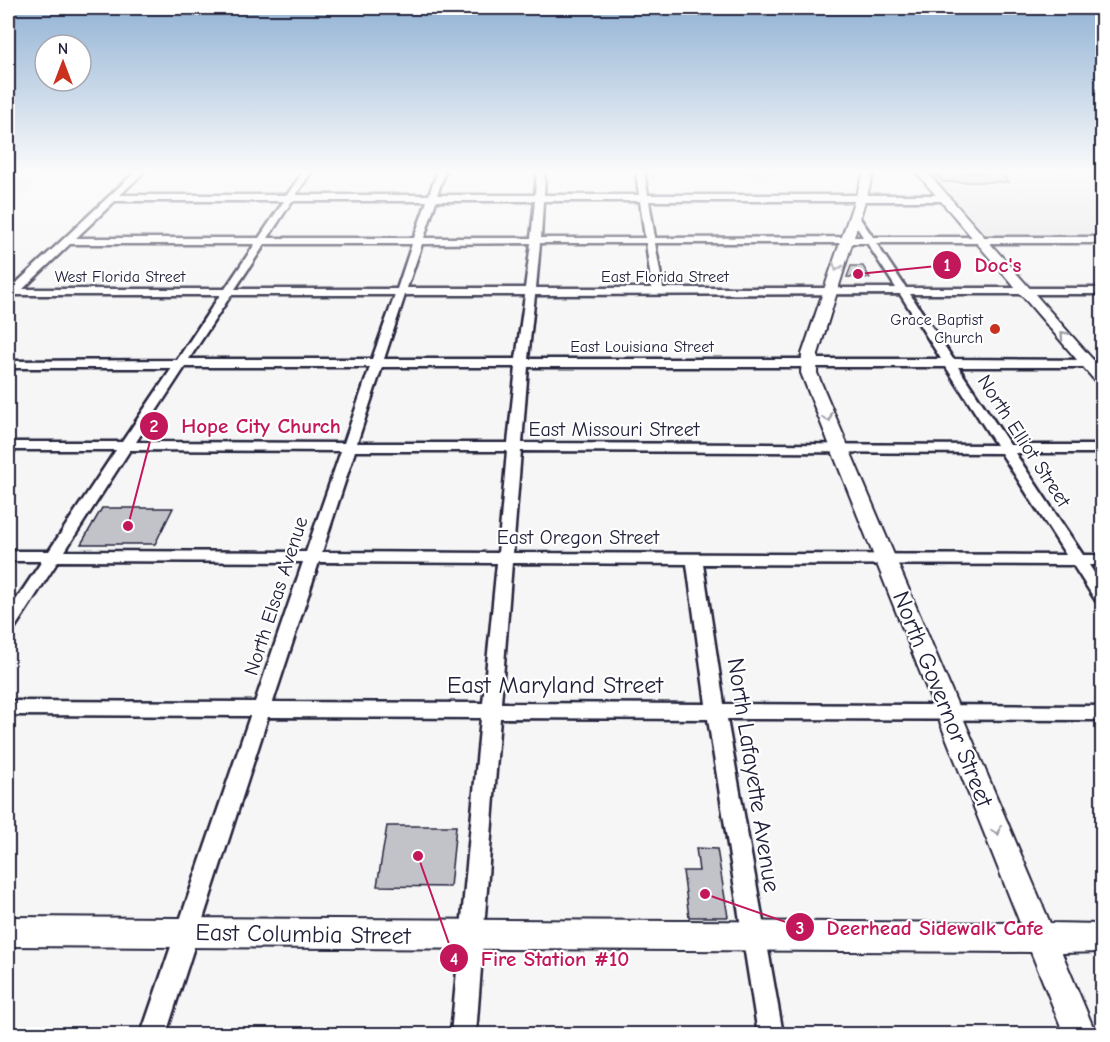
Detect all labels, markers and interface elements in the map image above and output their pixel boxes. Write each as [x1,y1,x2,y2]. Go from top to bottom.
north arrow [33,33,93,93]
text: N [58,40,68,58]
callout: Doc's [932,245,1033,284]
text: Doc's [974,253,1022,277]
text: 1 [943,255,951,276]
one-way arrow [832,262,845,272]
street label: West Florida Street [55,268,186,286]
street label: East Florida Street [601,268,729,286]
place label: Grace Baptist Church [890,311,983,347]
marker: Grace Baptist Church [988,322,1002,336]
one-way arrow [1060,331,1071,342]
street label: East Louisiana Street [570,338,714,356]
street label: North Elliot Street [973,371,1076,513]
callout: Hope City Church [139,406,353,445]
one-way arrow [821,412,833,423]
text: Hope City Church [181,414,341,438]
text: 2 [150,416,159,437]
street label: East Missouri Street [528,418,701,441]
street label: North Elsas Avenue [239,514,313,678]
street label: East Oregon Street [497,526,661,549]
street label: North Governor Street [887,587,1000,812]
street label: North Lafayette Avenue [722,656,786,894]
street label: East Maryland Street [447,671,664,699]
one-way arrow [990,825,1002,836]
callout: Deerhead Sidewalk Cafe [785,908,1056,947]
text: Deerhead Sidewalk Cafe [827,916,1043,940]
street label: East Columbia Street [195,918,412,950]
text: 3 [796,918,804,939]
callout: Fire Station #10 [439,939,641,978]
text: Fire Station #10 [481,947,629,971]
text: 4 [450,949,458,970]

